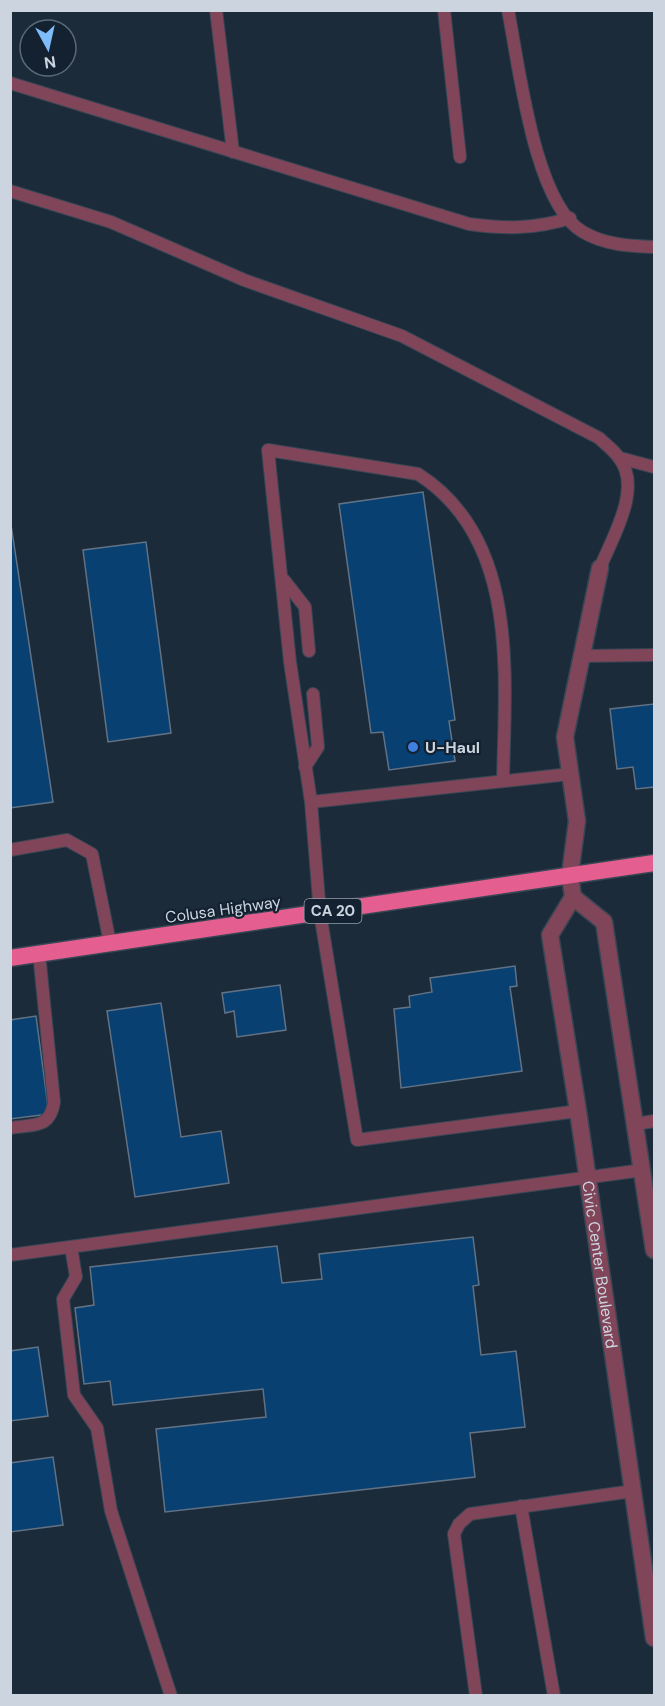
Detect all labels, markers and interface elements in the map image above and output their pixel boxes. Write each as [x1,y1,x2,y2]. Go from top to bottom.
north arrow [18,18,78,78]
text: N [43,51,57,74]
place label: U-Haul [425,737,480,758]
marker: U-Haul [406,740,420,754]
street label: Colusa Highway [164,891,282,928]
road number: CA 20 [304,899,362,923]
street label: Civic Center Boulevard [577,1179,622,1350]

